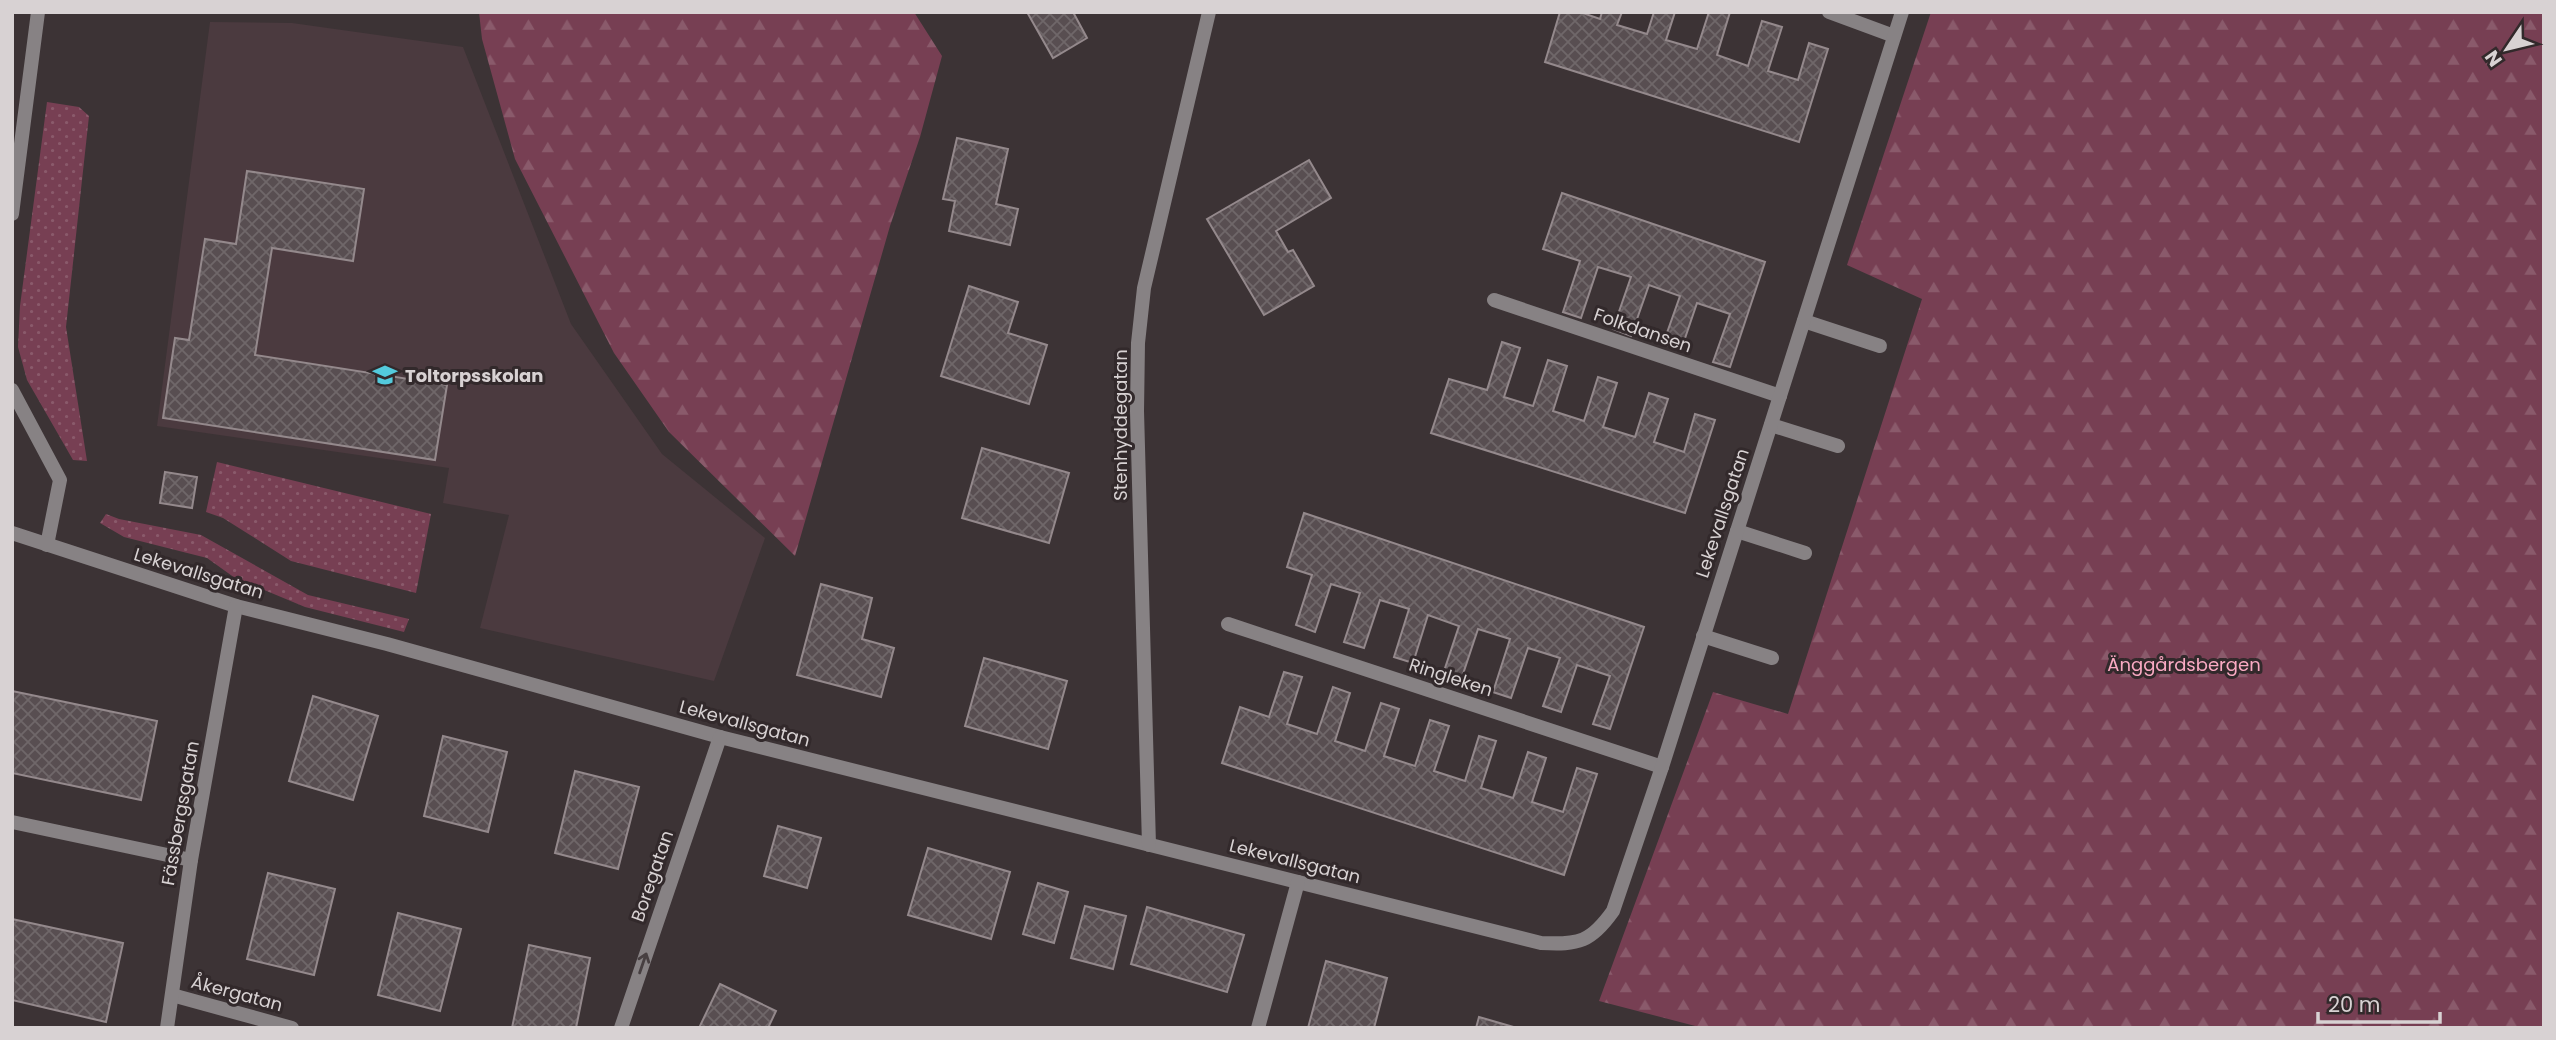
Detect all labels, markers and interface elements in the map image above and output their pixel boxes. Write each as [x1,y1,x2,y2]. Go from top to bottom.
north arrow [2472,14,2542,84]
text: N [2478,45,2509,72]
street label: Folkdansen [1591,302,1695,358]
street label: Stenhyddegatan [1108,349,1133,501]
school or university icon: Toltorpsskolan [371,361,399,389]
place label: Toltorpsskolan [405,363,543,388]
street label: Lekevallsgatan [1689,445,1755,581]
street label: Lekevallsgatan [131,541,267,605]
street label: Ringleken [1406,652,1496,702]
park label: Änggårdsbergen [2107,652,2261,677]
street label: Lekevallsgatan [677,694,813,752]
street label: Fässbergsgatan [155,739,205,887]
street label: Boregatan [625,827,679,925]
street label: Lekevallsgatan [1227,833,1363,889]
one-way arrow [638,953,650,975]
street label: Åkergatan [188,969,286,1017]
scale bar [2318,981,2440,1025]
text: 20 m [2328,990,2381,1019]

